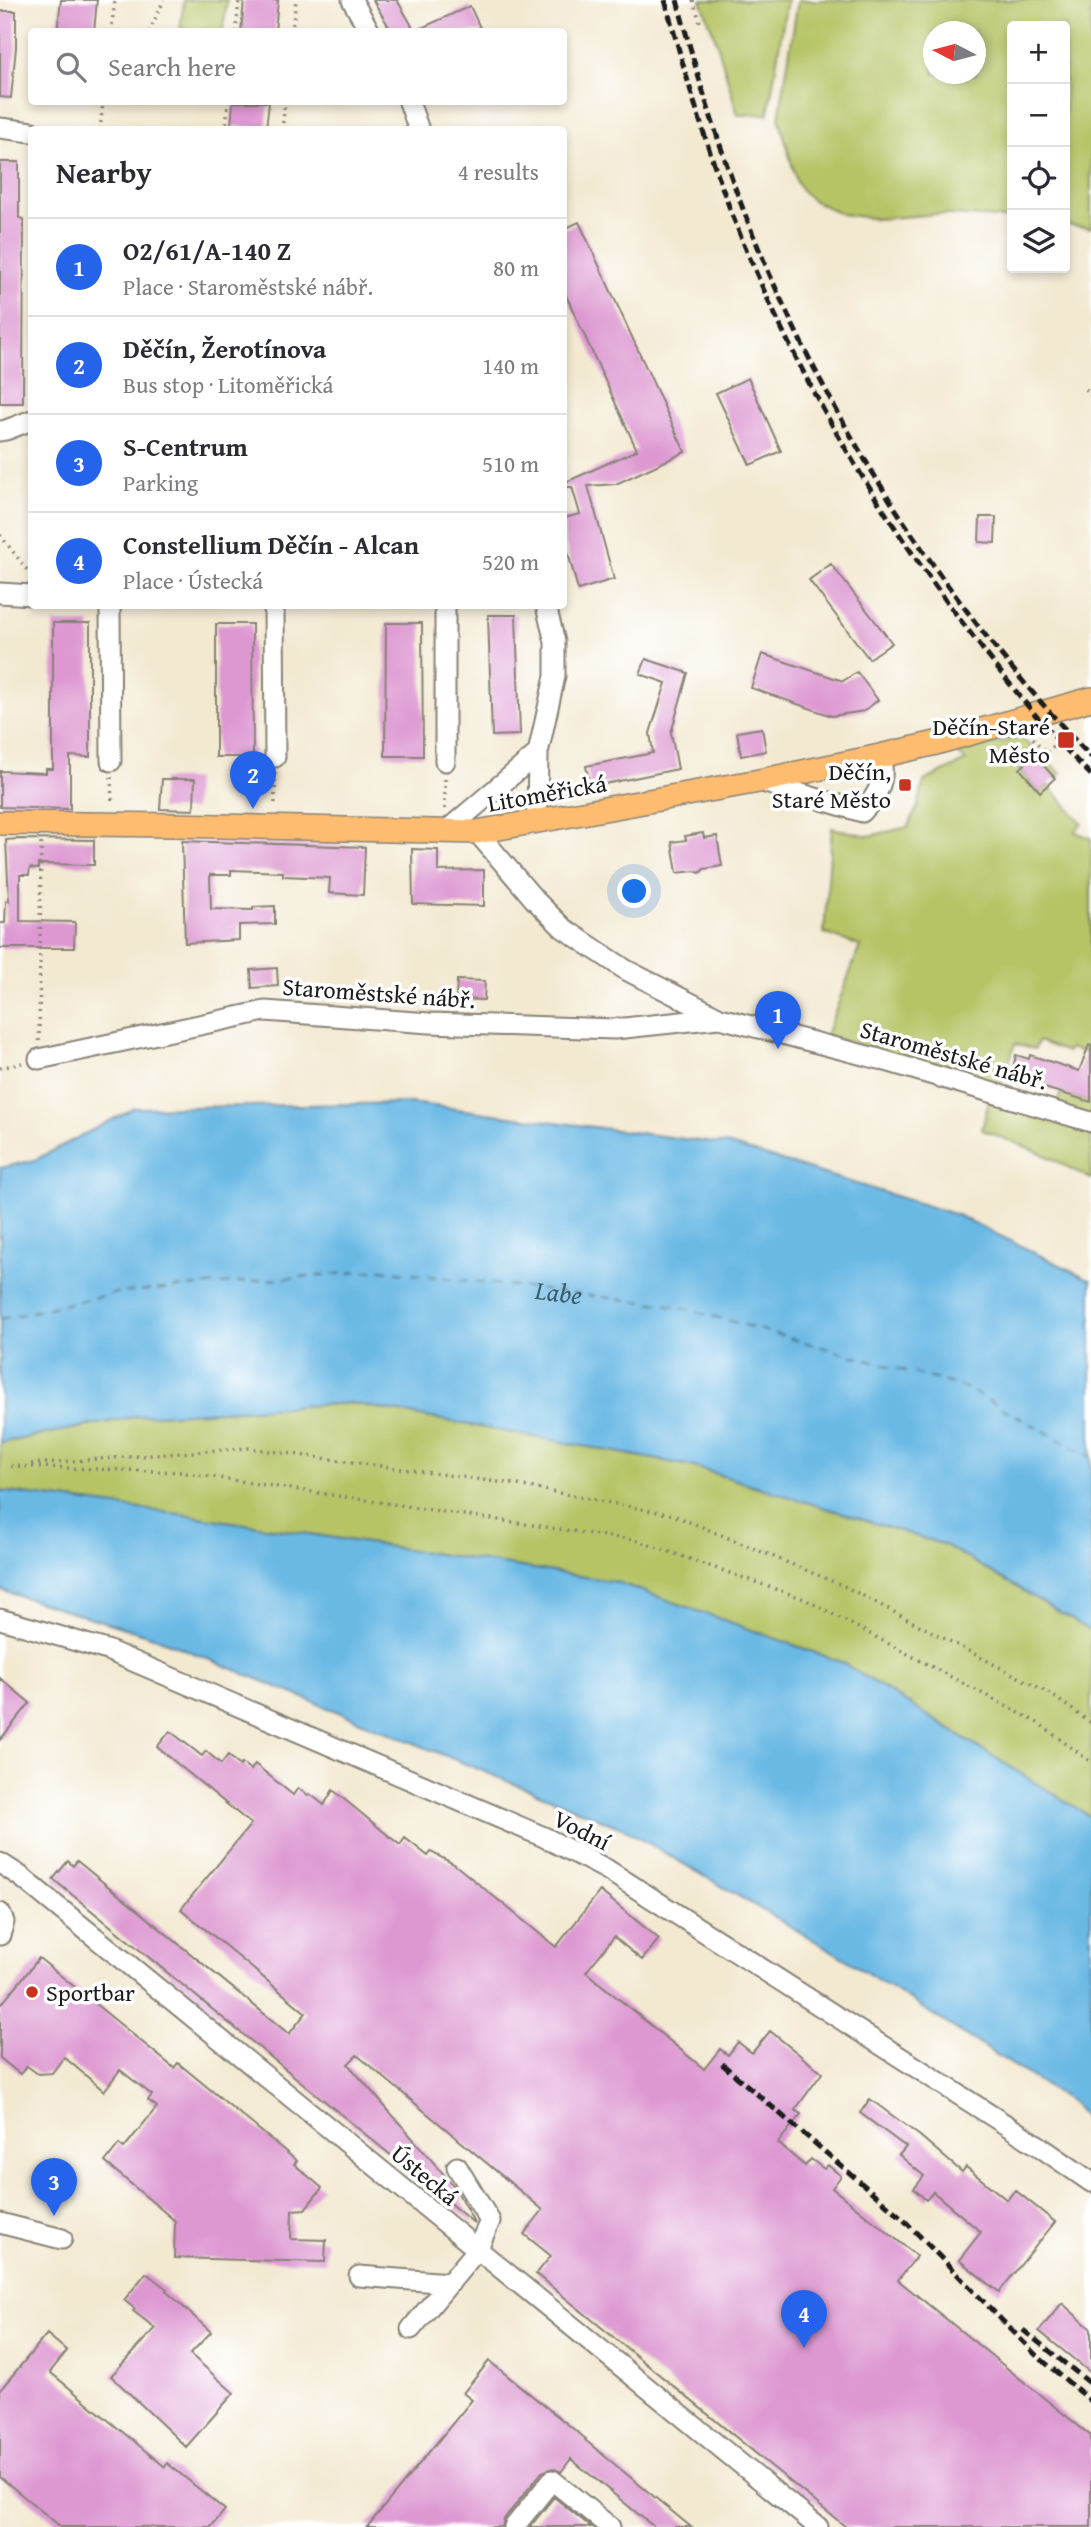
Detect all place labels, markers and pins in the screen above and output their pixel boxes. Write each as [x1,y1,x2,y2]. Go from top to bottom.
place label: Děčín-Staré Město [932,709,1050,772]
marker: Děčín-Staré Město [1056,730,1076,750]
pin: 2 [230,751,276,809]
place label: Děčín, Staré Město [772,754,891,817]
marker: Děčín, Staré Město [897,777,913,793]
pin: 1 [755,991,801,1049]
place label: Sportbar [46,1975,135,2010]
marker: Sportbar [24,1984,40,2000]
pin: 3 [31,2158,77,2216]
pin: 4 [781,2290,827,2348]

